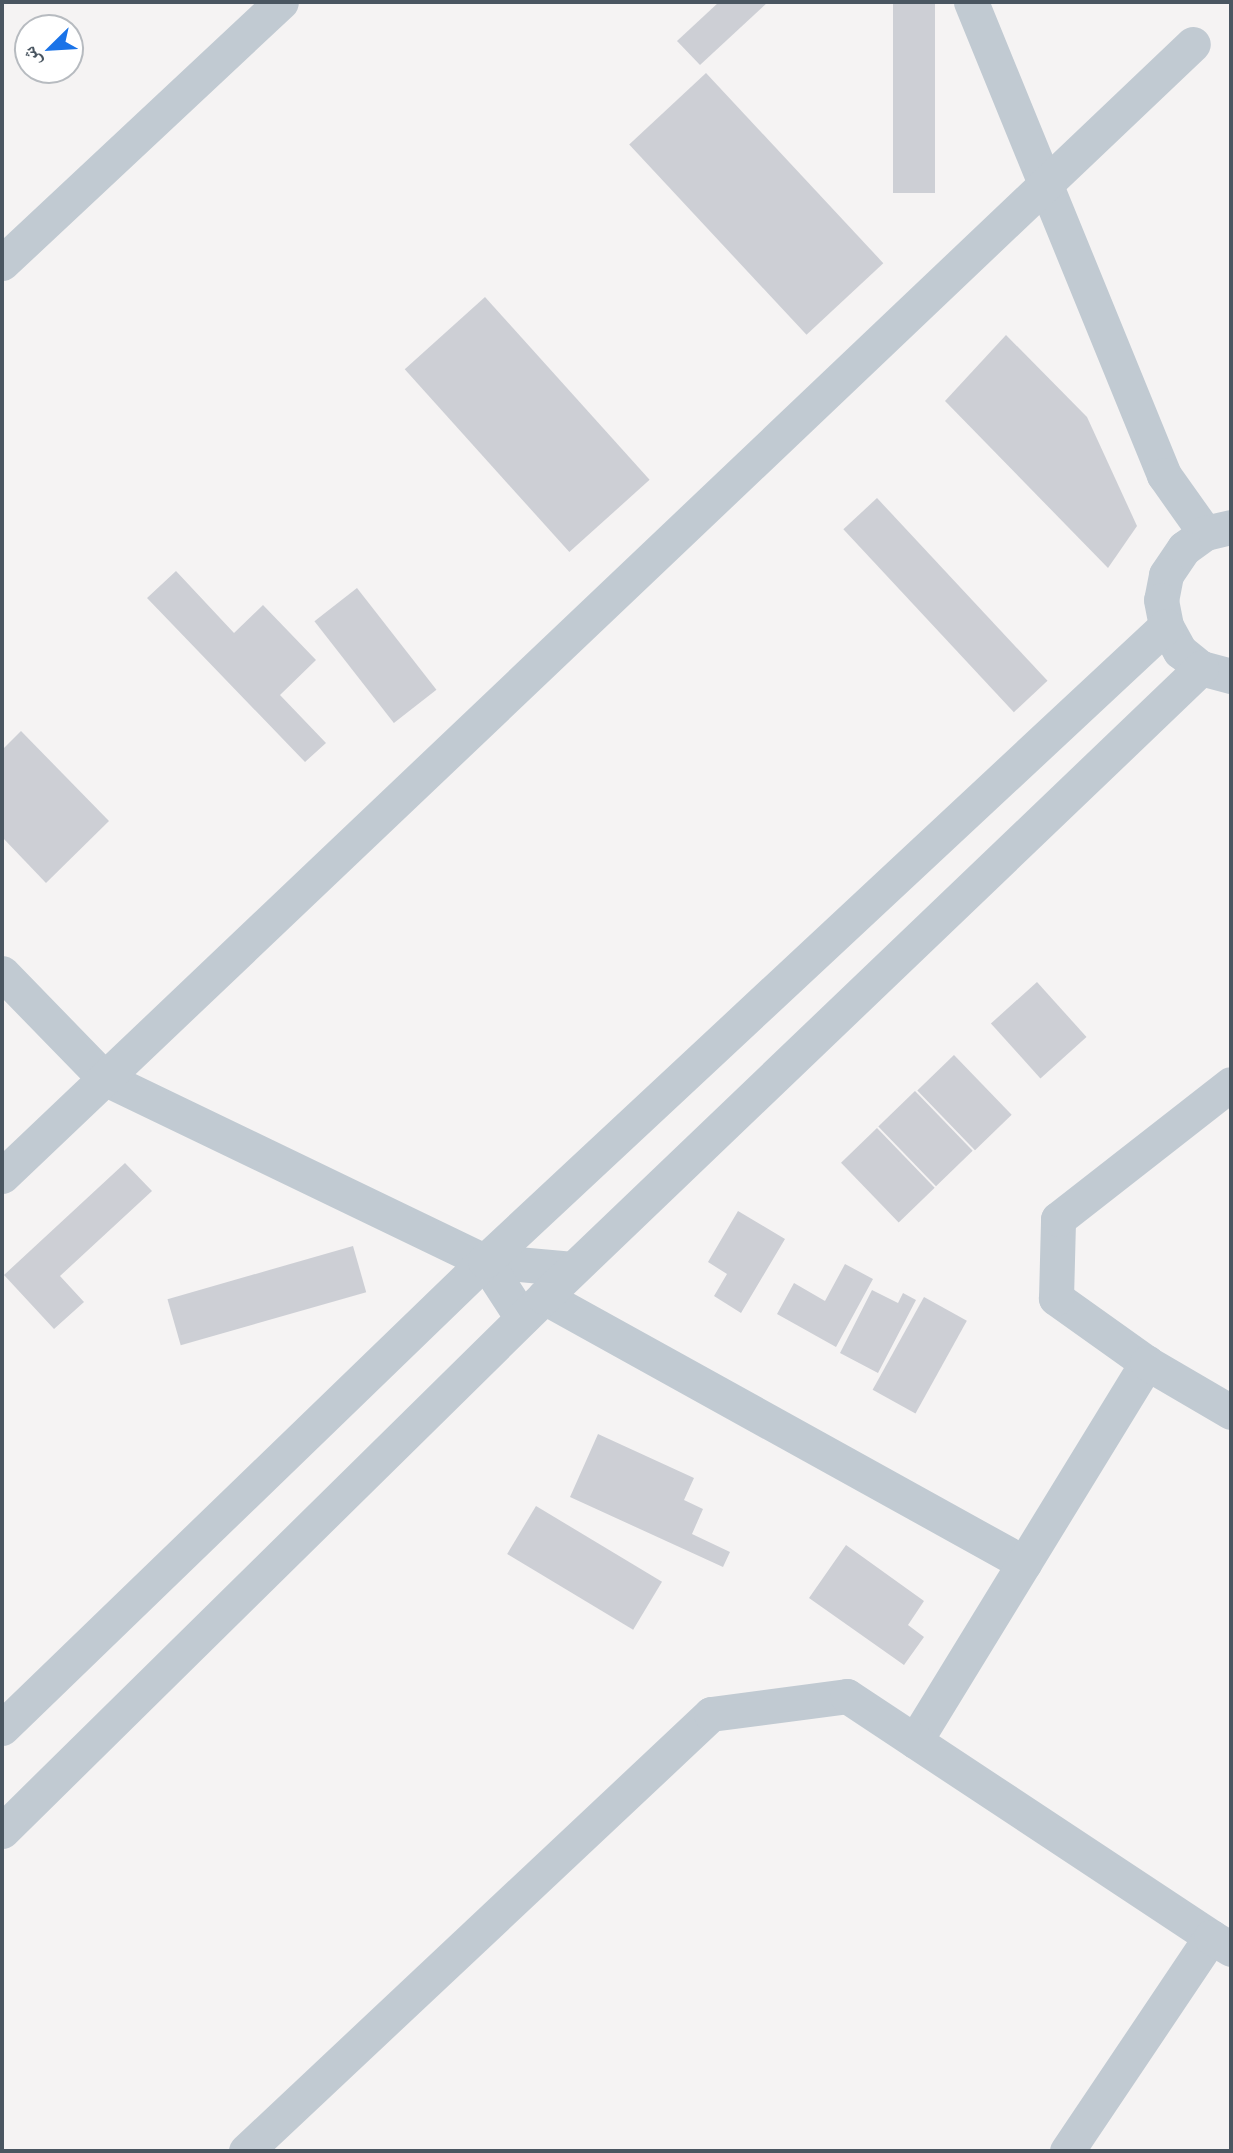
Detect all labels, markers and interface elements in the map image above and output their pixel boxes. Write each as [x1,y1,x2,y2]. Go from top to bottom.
north arrow [14,14,84,84]
text: ش [16,43,47,71]

